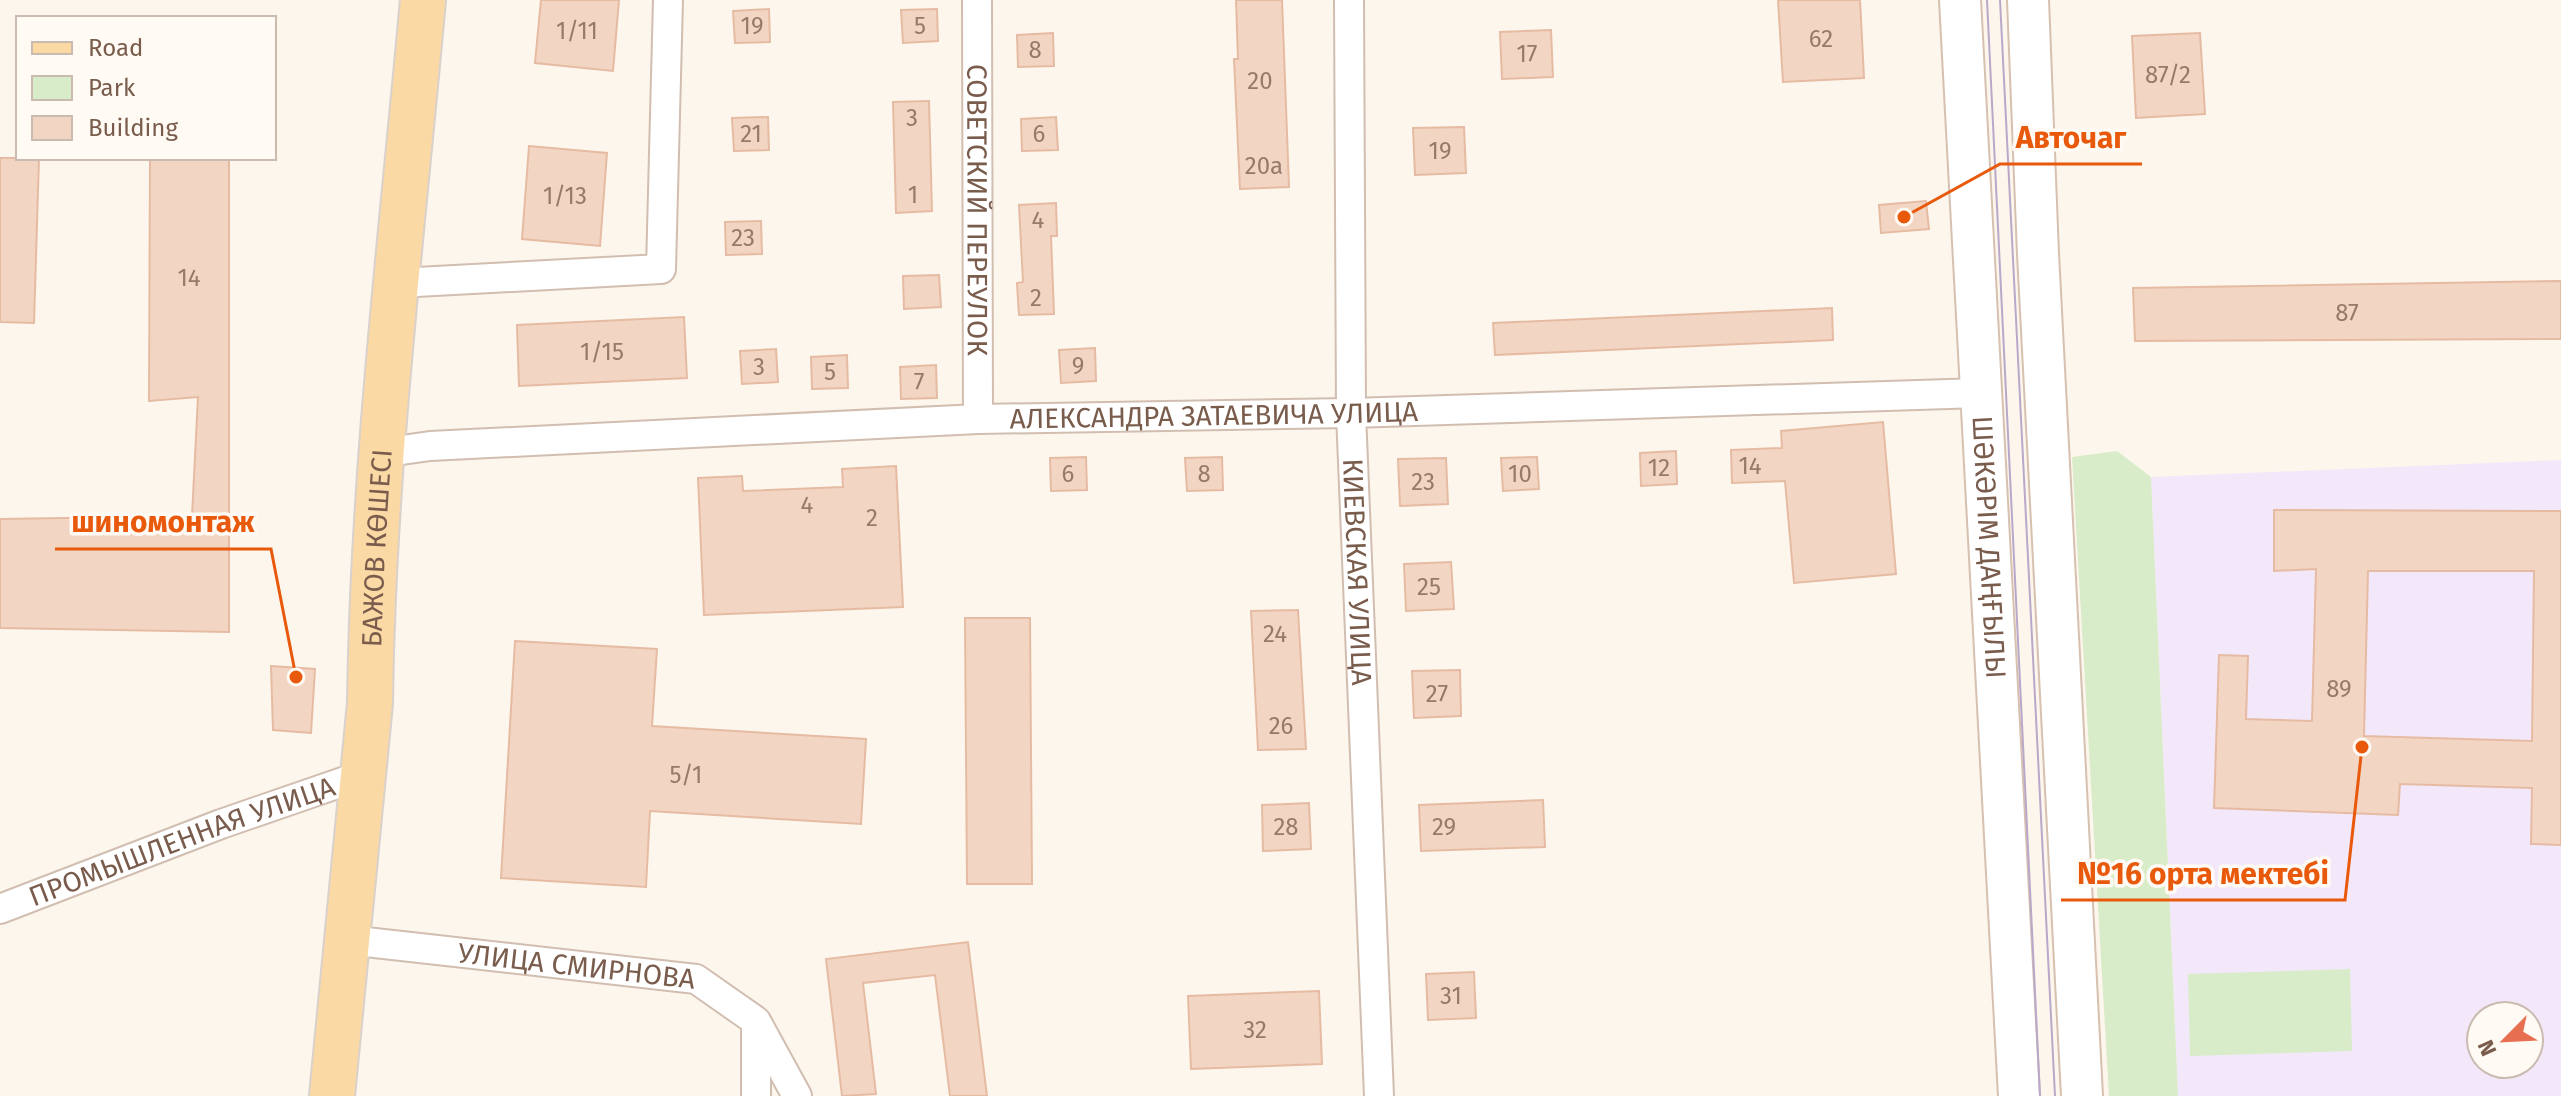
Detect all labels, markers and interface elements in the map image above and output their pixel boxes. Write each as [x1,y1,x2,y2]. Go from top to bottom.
house number: 19 [741,12,764,40]
house number: 5 [914,12,926,40]
legend [16,16,276,160]
house number: 1/11 [556,17,598,45]
house number: 62 [1809,25,1833,53]
text: Road [88,34,143,62]
house number: 8 [1028,36,1042,64]
house number: 17 [1516,40,1538,68]
house number: 87/2 [2145,61,2191,89]
street label: СОВЕТСКИЙ ПЕРЕУЛОК [961,64,994,356]
house number: 20 [1247,67,1273,95]
text: Park [88,74,136,102]
house number: 3 [906,104,918,132]
callout: Авточаг [2000,110,2142,164]
text: Building [88,114,178,142]
house number: 21 [740,120,762,148]
house number: 6 [1033,120,1045,148]
text: Авточаг [2015,120,2127,156]
house number: 19 [1429,137,1452,165]
house number: 20а [1245,152,1283,180]
house number: 1 [908,181,918,209]
house number: 1/13 [543,182,587,210]
house number: 4 [1032,206,1045,234]
house number: 23 [731,224,755,252]
house number: 14 [177,264,201,292]
house number: 2 [1030,284,1042,312]
house number: 87 [2335,299,2359,327]
house number: 1/15 [580,338,624,366]
house number: 9 [1072,352,1084,380]
house number: 3 [753,353,765,381]
house number: 5 [824,358,836,386]
house number: 7 [914,368,924,396]
street label: АЛЕКСАНДРА ЗАТАЕВИЧА УЛИЦА [1009,394,1418,435]
street label: ШӘКӘРІМ ДАҢҒЫЛЫ [1966,415,2013,679]
street label: БАЖОВ КӨШЕСІ [355,448,398,648]
house number: 14 [1738,452,1762,480]
house number: 12 [1648,454,1670,482]
street label: КИЕВСКАЯ УЛИЦА [1336,458,1379,686]
house number: 6 [1062,460,1074,488]
house number: 8 [1197,460,1211,488]
house number: 10 [1508,460,1532,488]
house number: 23 [1411,468,1435,496]
house number: 4 [801,491,814,519]
callout: шиномонтаж [55,495,271,549]
text: шиномонтаж [71,504,255,540]
house number: 2 [866,504,878,532]
house number: 25 [1417,573,1441,601]
house number: 24 [1263,620,1287,648]
house number: 89 [2326,675,2352,703]
house number: 27 [1426,680,1448,708]
house number: 26 [1269,712,1293,740]
house number: 5/1 [670,761,702,789]
street label: ПРОМЫШЛЕННАЯ УЛИЦА [24,770,339,913]
house number: 28 [1273,813,1299,841]
house number: 29 [1432,813,1456,841]
callout: №16 орта мектебі [2061,846,2345,900]
text: №16 орта мектебі [2077,856,2329,892]
street label: УЛИЦА СМИРНОВА [456,936,697,995]
house number: 31 [1440,982,1462,1010]
north arrow [2465,1000,2545,1080]
house number: 32 [1243,1016,1267,1044]
text: N [2472,1036,2502,1060]

